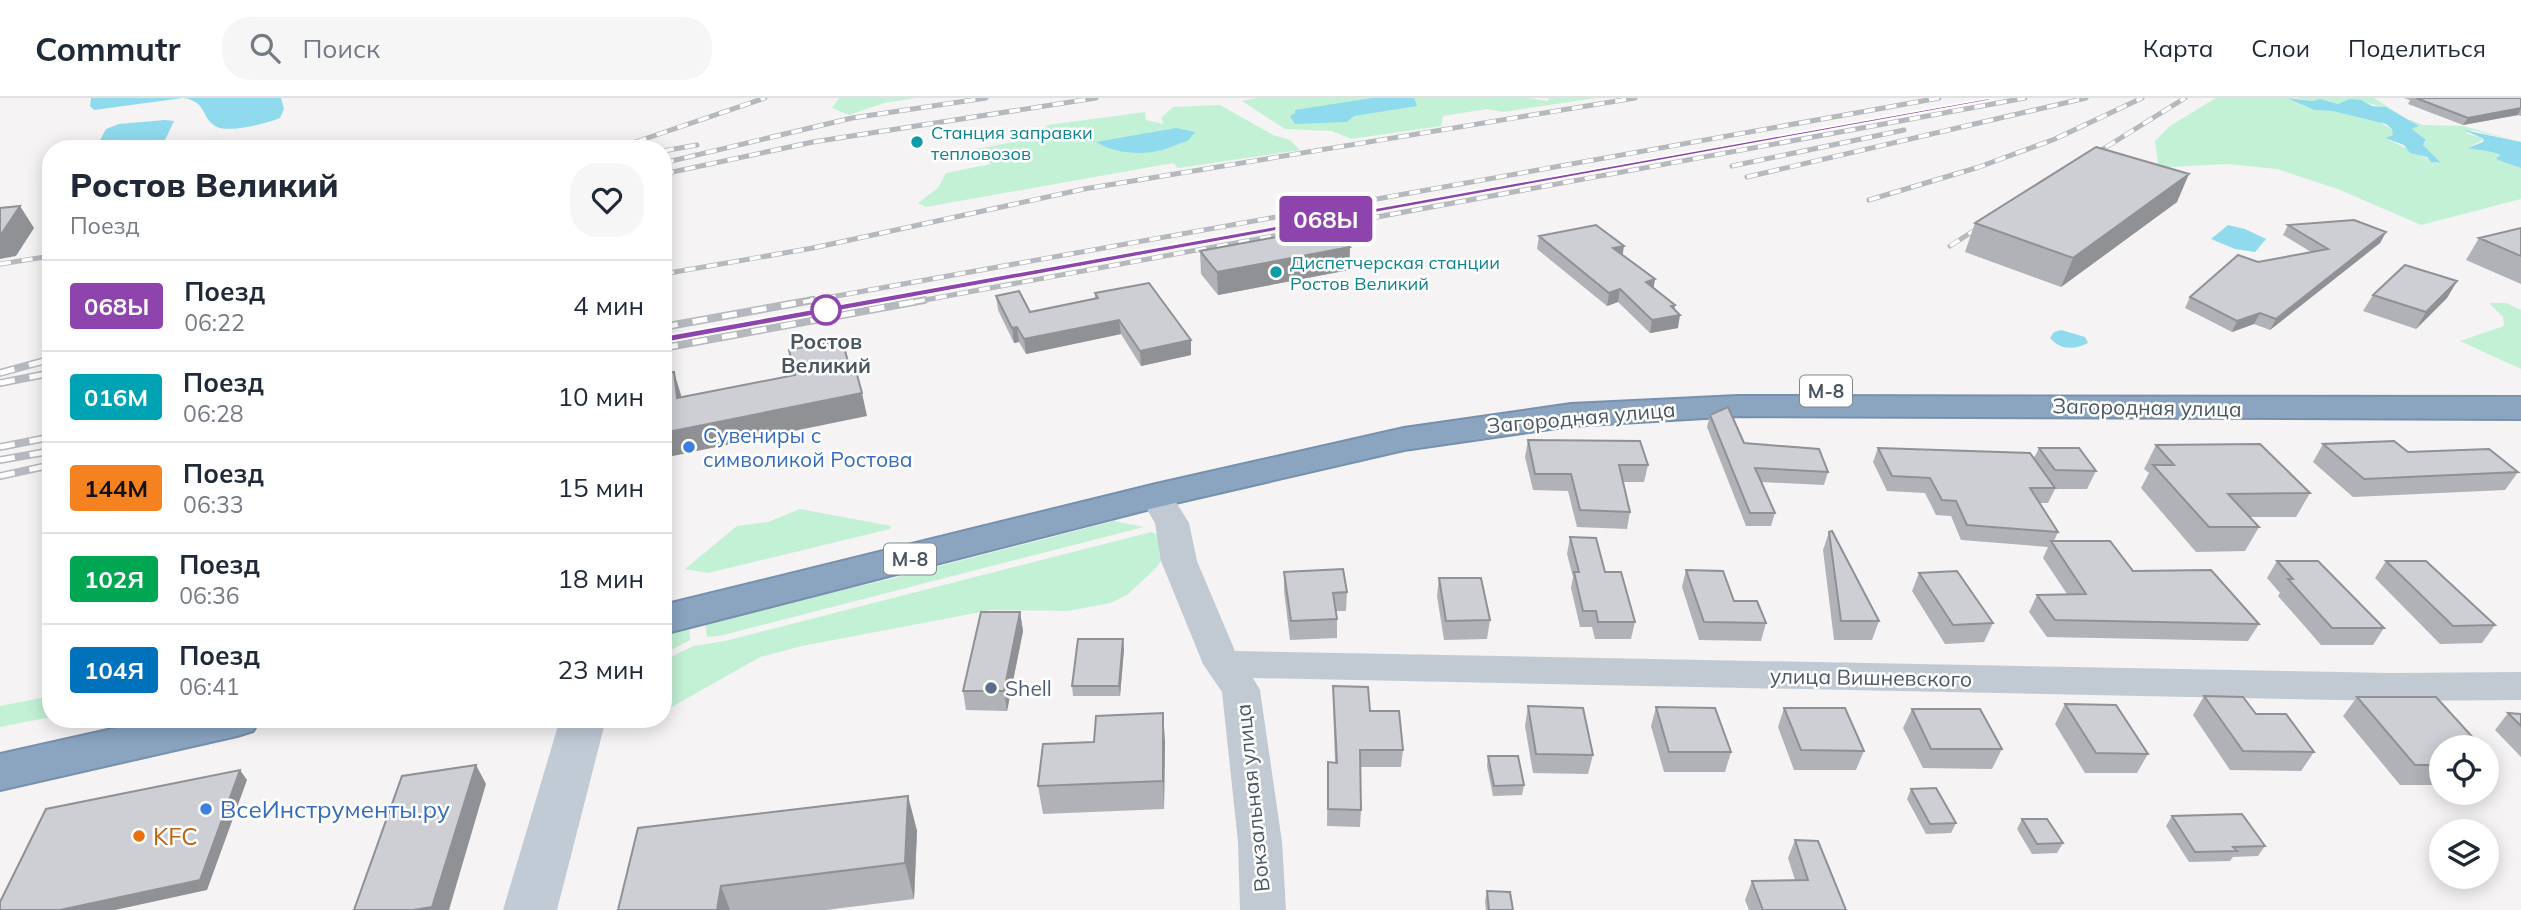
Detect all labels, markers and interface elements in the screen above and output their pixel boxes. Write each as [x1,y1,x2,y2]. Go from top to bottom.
search box [222,17,712,80]
text: Commutr [35,28,180,69]
icon: search [246,29,284,67]
text: Поиск [302,32,380,65]
text: Карта [2143,33,2213,63]
text: Слои [2251,33,2310,63]
text: Поделиться [2348,33,2486,63]
place label: Станция заправки тепловозов [931,121,1093,165]
marker: Станция заправки тепловозов [909,134,925,150]
button: heart [570,163,644,237]
text: Ростов Великий [70,164,339,205]
line badge: 068Ы [1277,196,1375,242]
text: 068Ы [1293,204,1359,234]
text: Поезд [70,211,140,240]
place label: Диспетчерская станции Ростов Великий [1290,251,1500,295]
marker: Диспетчерская станции Ростов Великий [1268,264,1284,280]
text: Поезд [184,275,265,308]
text: 4 мин [573,289,644,322]
text: 068Ы [84,291,149,321]
marker: Ростов Великий [811,295,841,325]
text: 06:22 [184,308,245,337]
place label: Ростов Великий [781,328,871,378]
text: Поезд [183,366,264,399]
road number: М-8 [1800,376,1852,406]
text: 10 мин [557,380,644,413]
text: 016М [84,382,148,412]
street label: Загородная улица [2052,392,2242,422]
street label: Загородная улица [1486,396,1676,438]
text: 06:28 [183,399,244,428]
place label: Сувениры с символикой Ростова [703,422,913,472]
marker: Сувениры с символикой Ростова [681,439,697,455]
text: Поезд [183,457,264,490]
text: 15 мин [557,471,644,504]
text: 144М [84,473,148,503]
text: 06:33 [183,490,244,519]
road number: М-8 [884,544,936,574]
text: Поезд [179,548,260,581]
text: 18 мин [557,562,644,595]
text: 102Я [84,564,144,594]
text: 06:36 [179,581,240,610]
text: Поезд [179,639,260,672]
text: 23 мин [557,653,644,686]
text: 104Я [84,655,144,685]
street label: улица Вишневского [1770,662,1972,692]
text: 06:41 [179,672,240,701]
place label: Shell [1005,675,1052,701]
marker: Shell [983,680,999,696]
street label: Вокзальная улица [1229,703,1275,893]
map controls [2429,735,2499,889]
button: locate [2429,735,2499,805]
place label: ВсеИнструменты.ру [220,794,450,824]
marker: ВсеИнструменты.ру [198,801,214,817]
button: layers [2429,819,2499,889]
place label: KFC [153,821,198,851]
marker: KFC [131,828,147,844]

